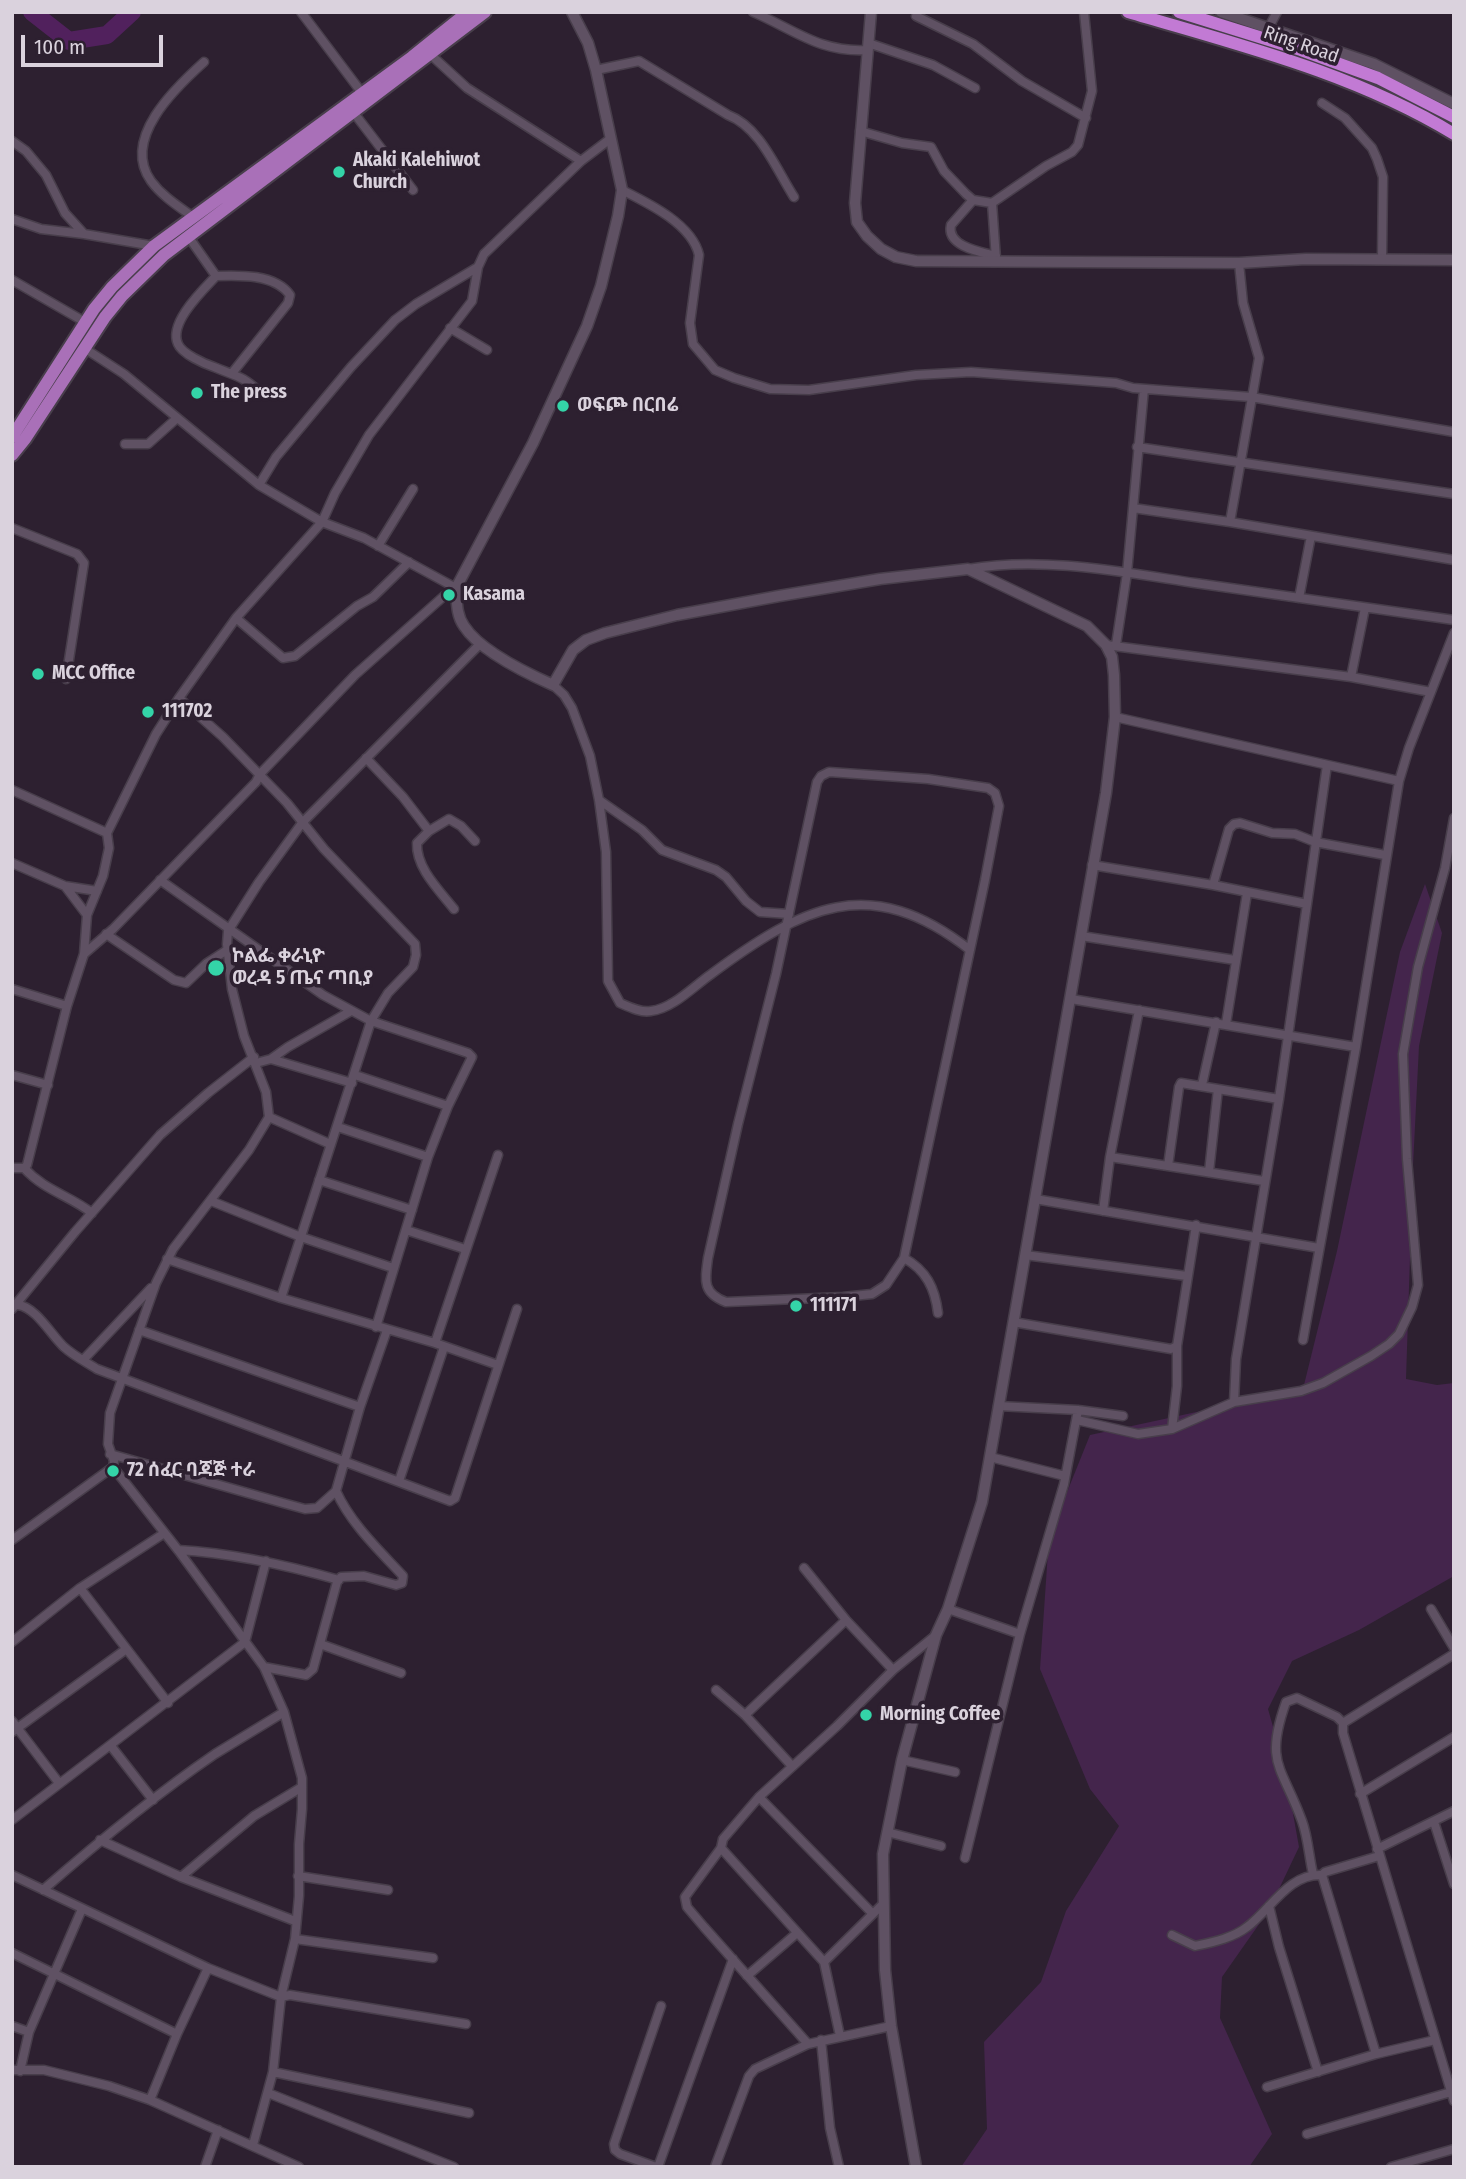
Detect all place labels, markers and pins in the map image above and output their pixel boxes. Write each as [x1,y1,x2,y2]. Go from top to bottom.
place label: Akaki Kalehiwot Church [353,150,480,194]
marker: Akaki Kalehiwot Church [331,164,347,180]
place label: The press [211,382,287,404]
marker: The press [189,385,205,401]
place label: ወፍጮ በርበሬ [577,395,679,417]
marker: ወፍጮ በርበሬ [555,398,571,414]
place label: Kasama [463,584,525,606]
marker: Kasama [441,587,457,603]
place label: MCC Office [52,663,135,685]
marker: MCC Office [30,666,46,682]
place label: 111702 [162,701,212,723]
marker: 111702 [140,704,156,720]
place label: ኮልፌ ቀራኒዮ ወረዳ 5 ጤና ጣቢያ [232,946,373,990]
marker: ኮልፌ ቀራኒዮ ወረዳ 5 ጤና ጣቢያ [206,958,226,978]
place label: 111171 [810,1295,857,1317]
marker: 111171 [788,1298,804,1314]
place label: 72 ሰፈር ባጃጅ ተራ [127,1460,255,1482]
marker: 72 ሰፈር ባጃጅ ተራ [105,1463,121,1479]
place label: Morning Coffee [880,1704,1000,1726]
marker: Morning Coffee [858,1707,874,1723]

